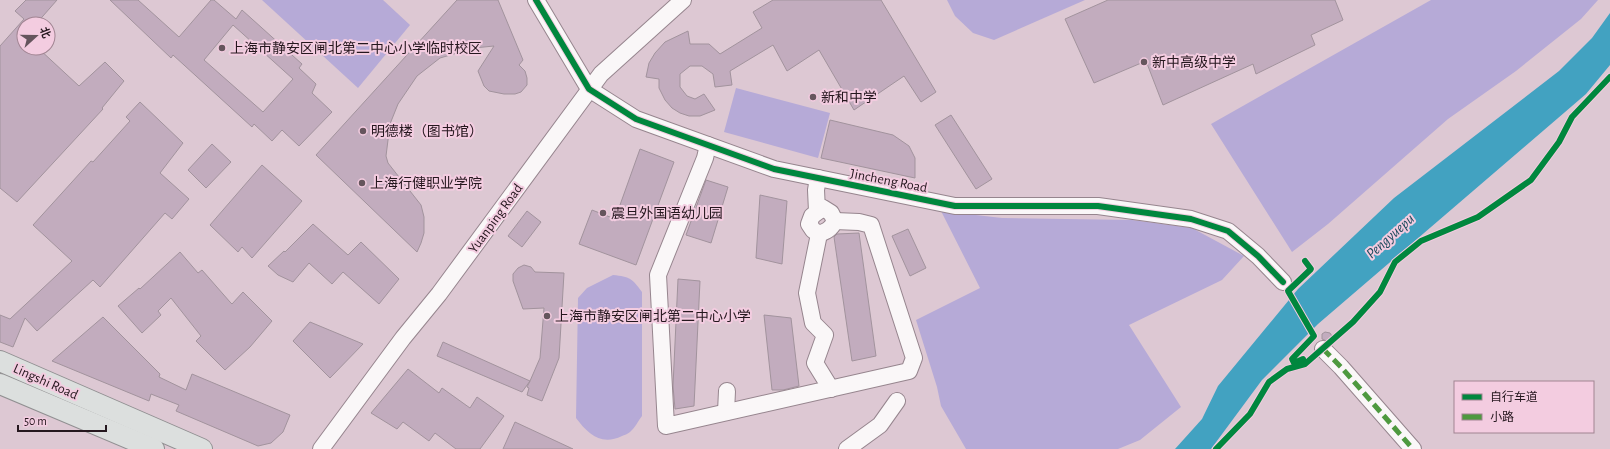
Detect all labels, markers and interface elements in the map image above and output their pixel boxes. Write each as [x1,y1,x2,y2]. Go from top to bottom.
north arrow [16,16,56,56]
text: 北 [38,25,52,40]
place label: 上海市静安区闸北第二中心小学临时校区 [230,40,482,56]
marker: 上海市静安区闸北第二中心小学临时校区 [217,43,227,53]
place label: 新中高级中学 [1152,55,1236,70]
marker: 新中高级中学 [1139,57,1149,67]
place label: 新和中学 [821,90,877,105]
marker: 新和中学 [808,92,818,102]
place label: 明德楼（图书馆） [371,123,483,139]
marker: 明德楼（图书馆） [358,126,368,136]
street label: Jincheng Road [849,167,929,195]
place label: 上海行健职业学院 [370,175,482,191]
marker: 上海行健职业学院 [357,178,367,188]
street label: Yuanping Road [466,181,526,256]
place label: 震旦外国语幼儿园 [611,205,723,221]
marker: 震旦外国语幼儿园 [598,208,608,218]
water label: Pengyuepu [1364,211,1417,262]
place label: 上海市静安区闸北第二中心小学 [555,308,751,324]
marker: 上海市静安区闸北第二中心小学 [542,311,552,321]
street label: Lingshi Road [11,361,80,402]
legend [1454,381,1594,433]
text: 自行车道 [1490,390,1538,403]
scale bar [18,407,106,433]
text: 小路 [1490,410,1514,423]
text: 50 m [24,415,47,427]

